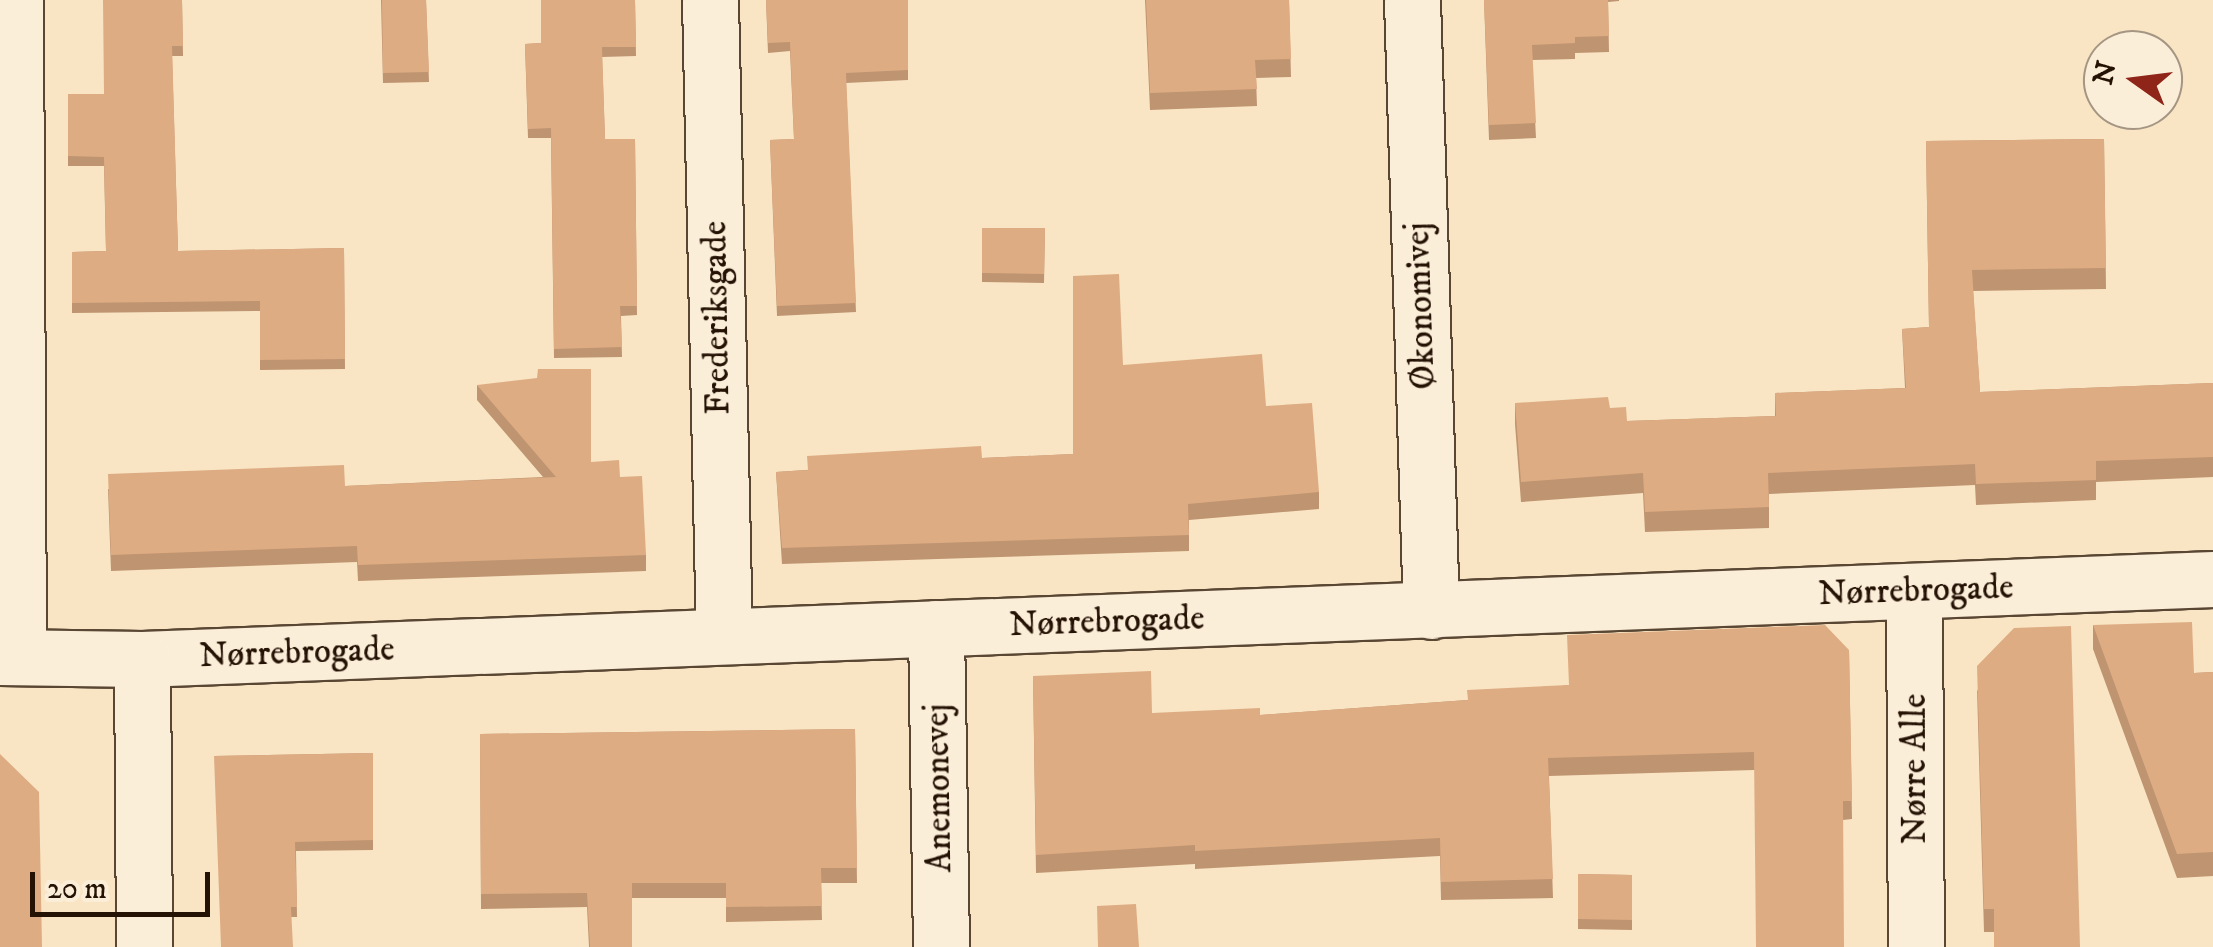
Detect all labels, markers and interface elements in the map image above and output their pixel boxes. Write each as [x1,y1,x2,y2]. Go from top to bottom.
north arrow [2083,30,2183,130]
text: N [2086,58,2125,88]
street label: Frederiksgade [694,221,740,415]
street label: Økonomivej [1397,222,1445,390]
street label: Nørrebrogade [1818,567,2014,615]
street label: Nørrebrogade [1009,598,1205,646]
street label: Nørrebrogade [199,629,395,677]
street label: Nørre Alle [1894,694,1936,844]
street label: Anemonevej [917,703,961,873]
scale bar [35,852,215,914]
text: 20 m [47,871,107,908]

